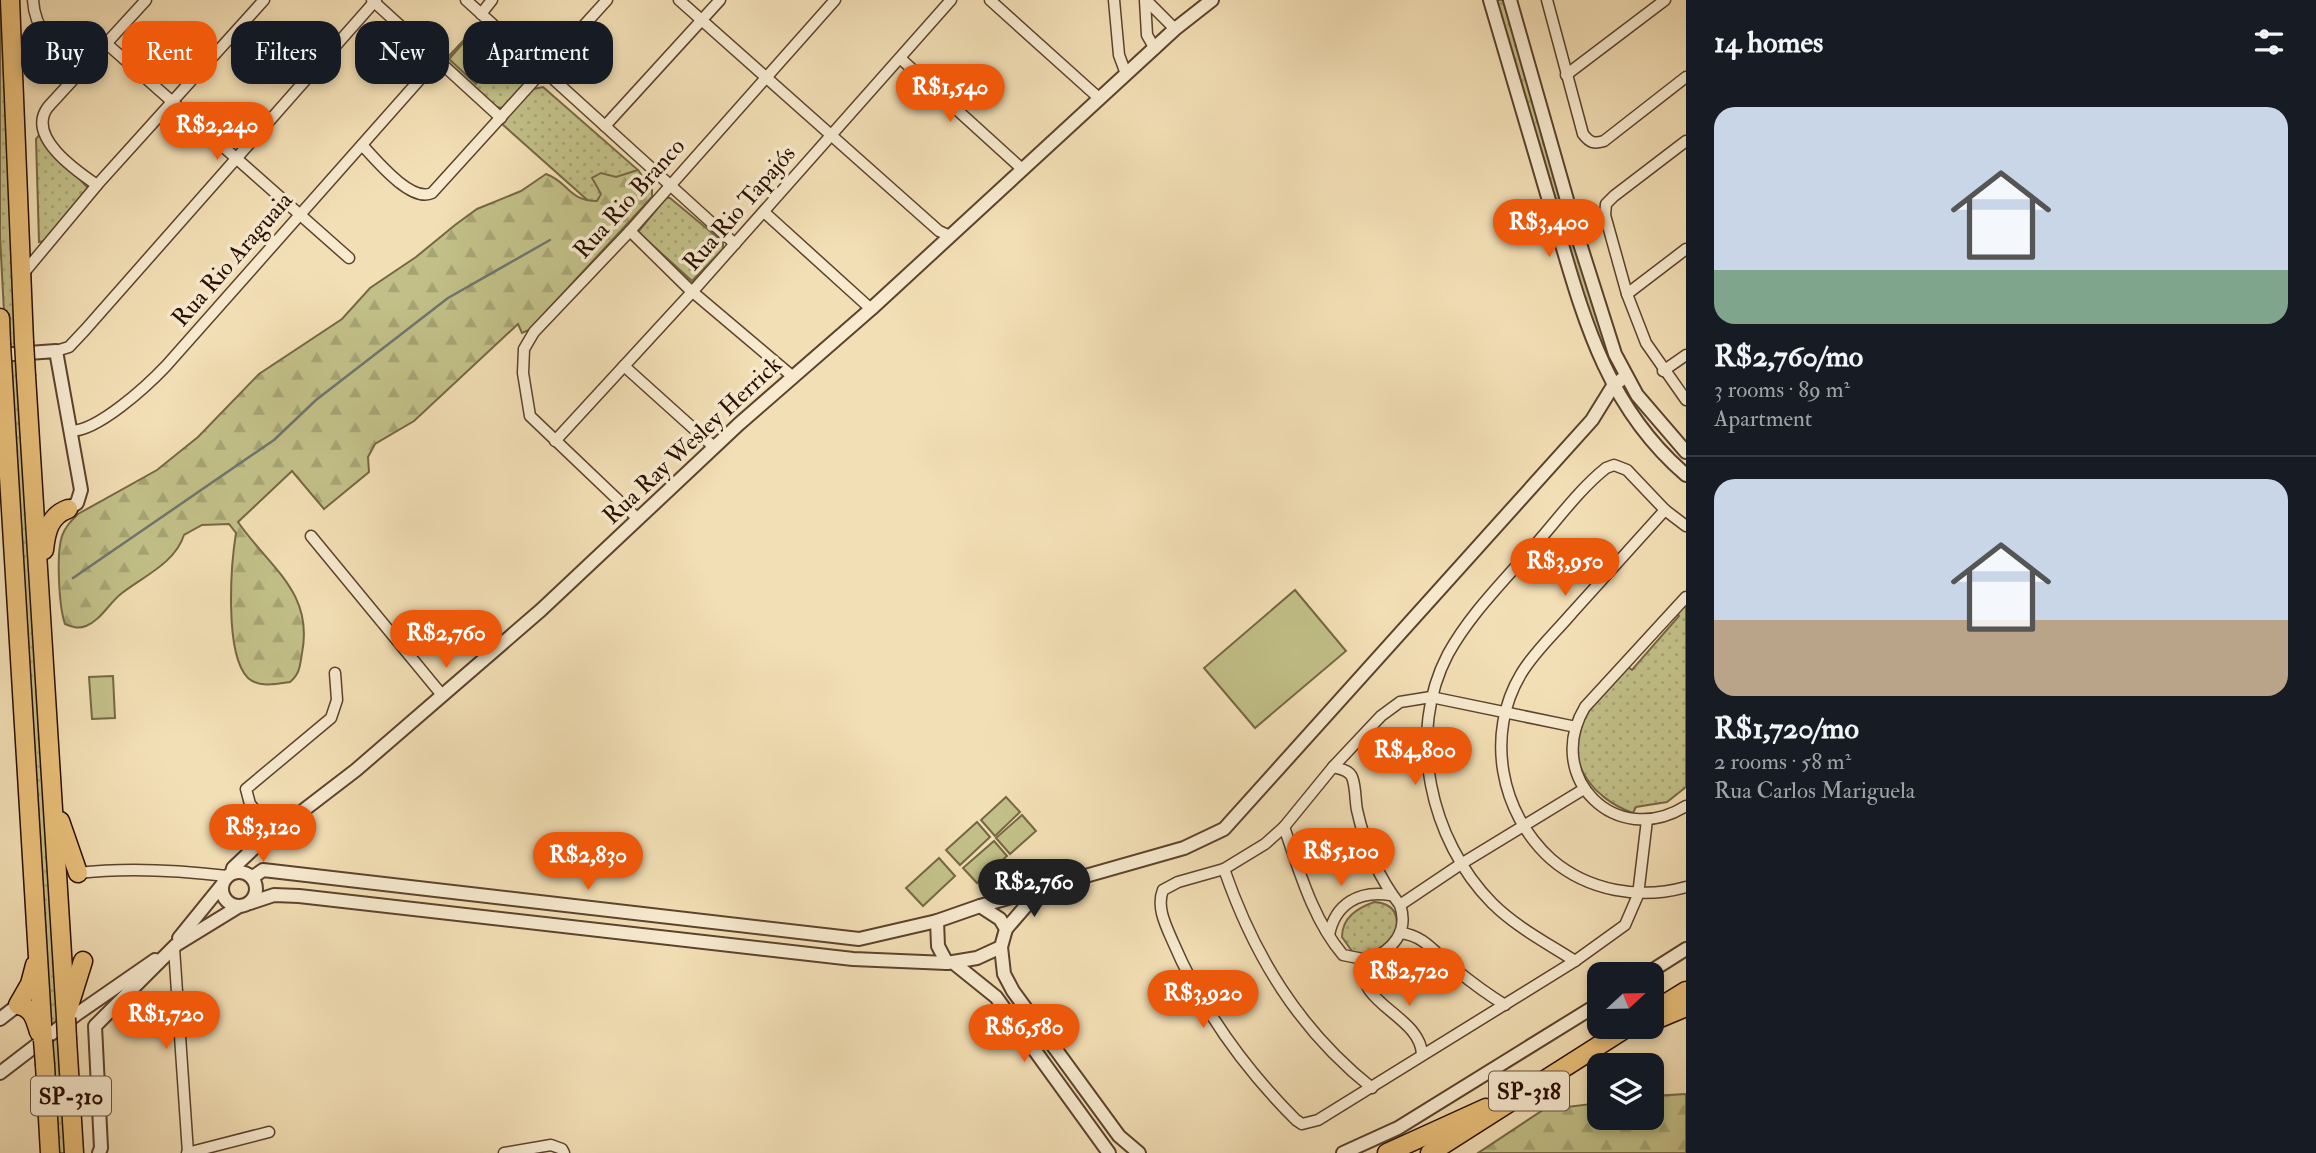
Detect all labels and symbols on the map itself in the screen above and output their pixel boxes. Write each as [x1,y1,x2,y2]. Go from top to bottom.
pin: R$1,540 [885,64,1015,124]
pin: R$2,240 [152,102,282,162]
street label: Rua Rio Branco [567,131,692,265]
street label: Rua Rio Tapajós [676,139,802,278]
street label: Rua Rio Araguaia [165,185,300,333]
pin: R$3,400 [1484,200,1614,259]
street label: Rua Ray Wesley Herrick [596,349,789,531]
pin: R$3,950 [1500,538,1630,598]
pin: R$2,760 [381,610,511,670]
pin: R$4,800 [1350,728,1480,787]
pin: R$3,120 [198,804,328,864]
pin: R$5,100 [1276,828,1406,888]
pin: R$2,830 [523,832,653,892]
pin: R$2,760 [969,860,1099,919]
pin: R$2,720 [1344,948,1474,1008]
north arrow [1587,962,1664,1040]
pin: R$3,920 [1138,970,1268,1030]
pin: R$1,720 [101,992,231,1051]
pin: R$6,580 [959,1004,1089,1064]
road number: SP-318 [1489,1072,1569,1110]
road number: SP-310 [31,1077,111,1116]

